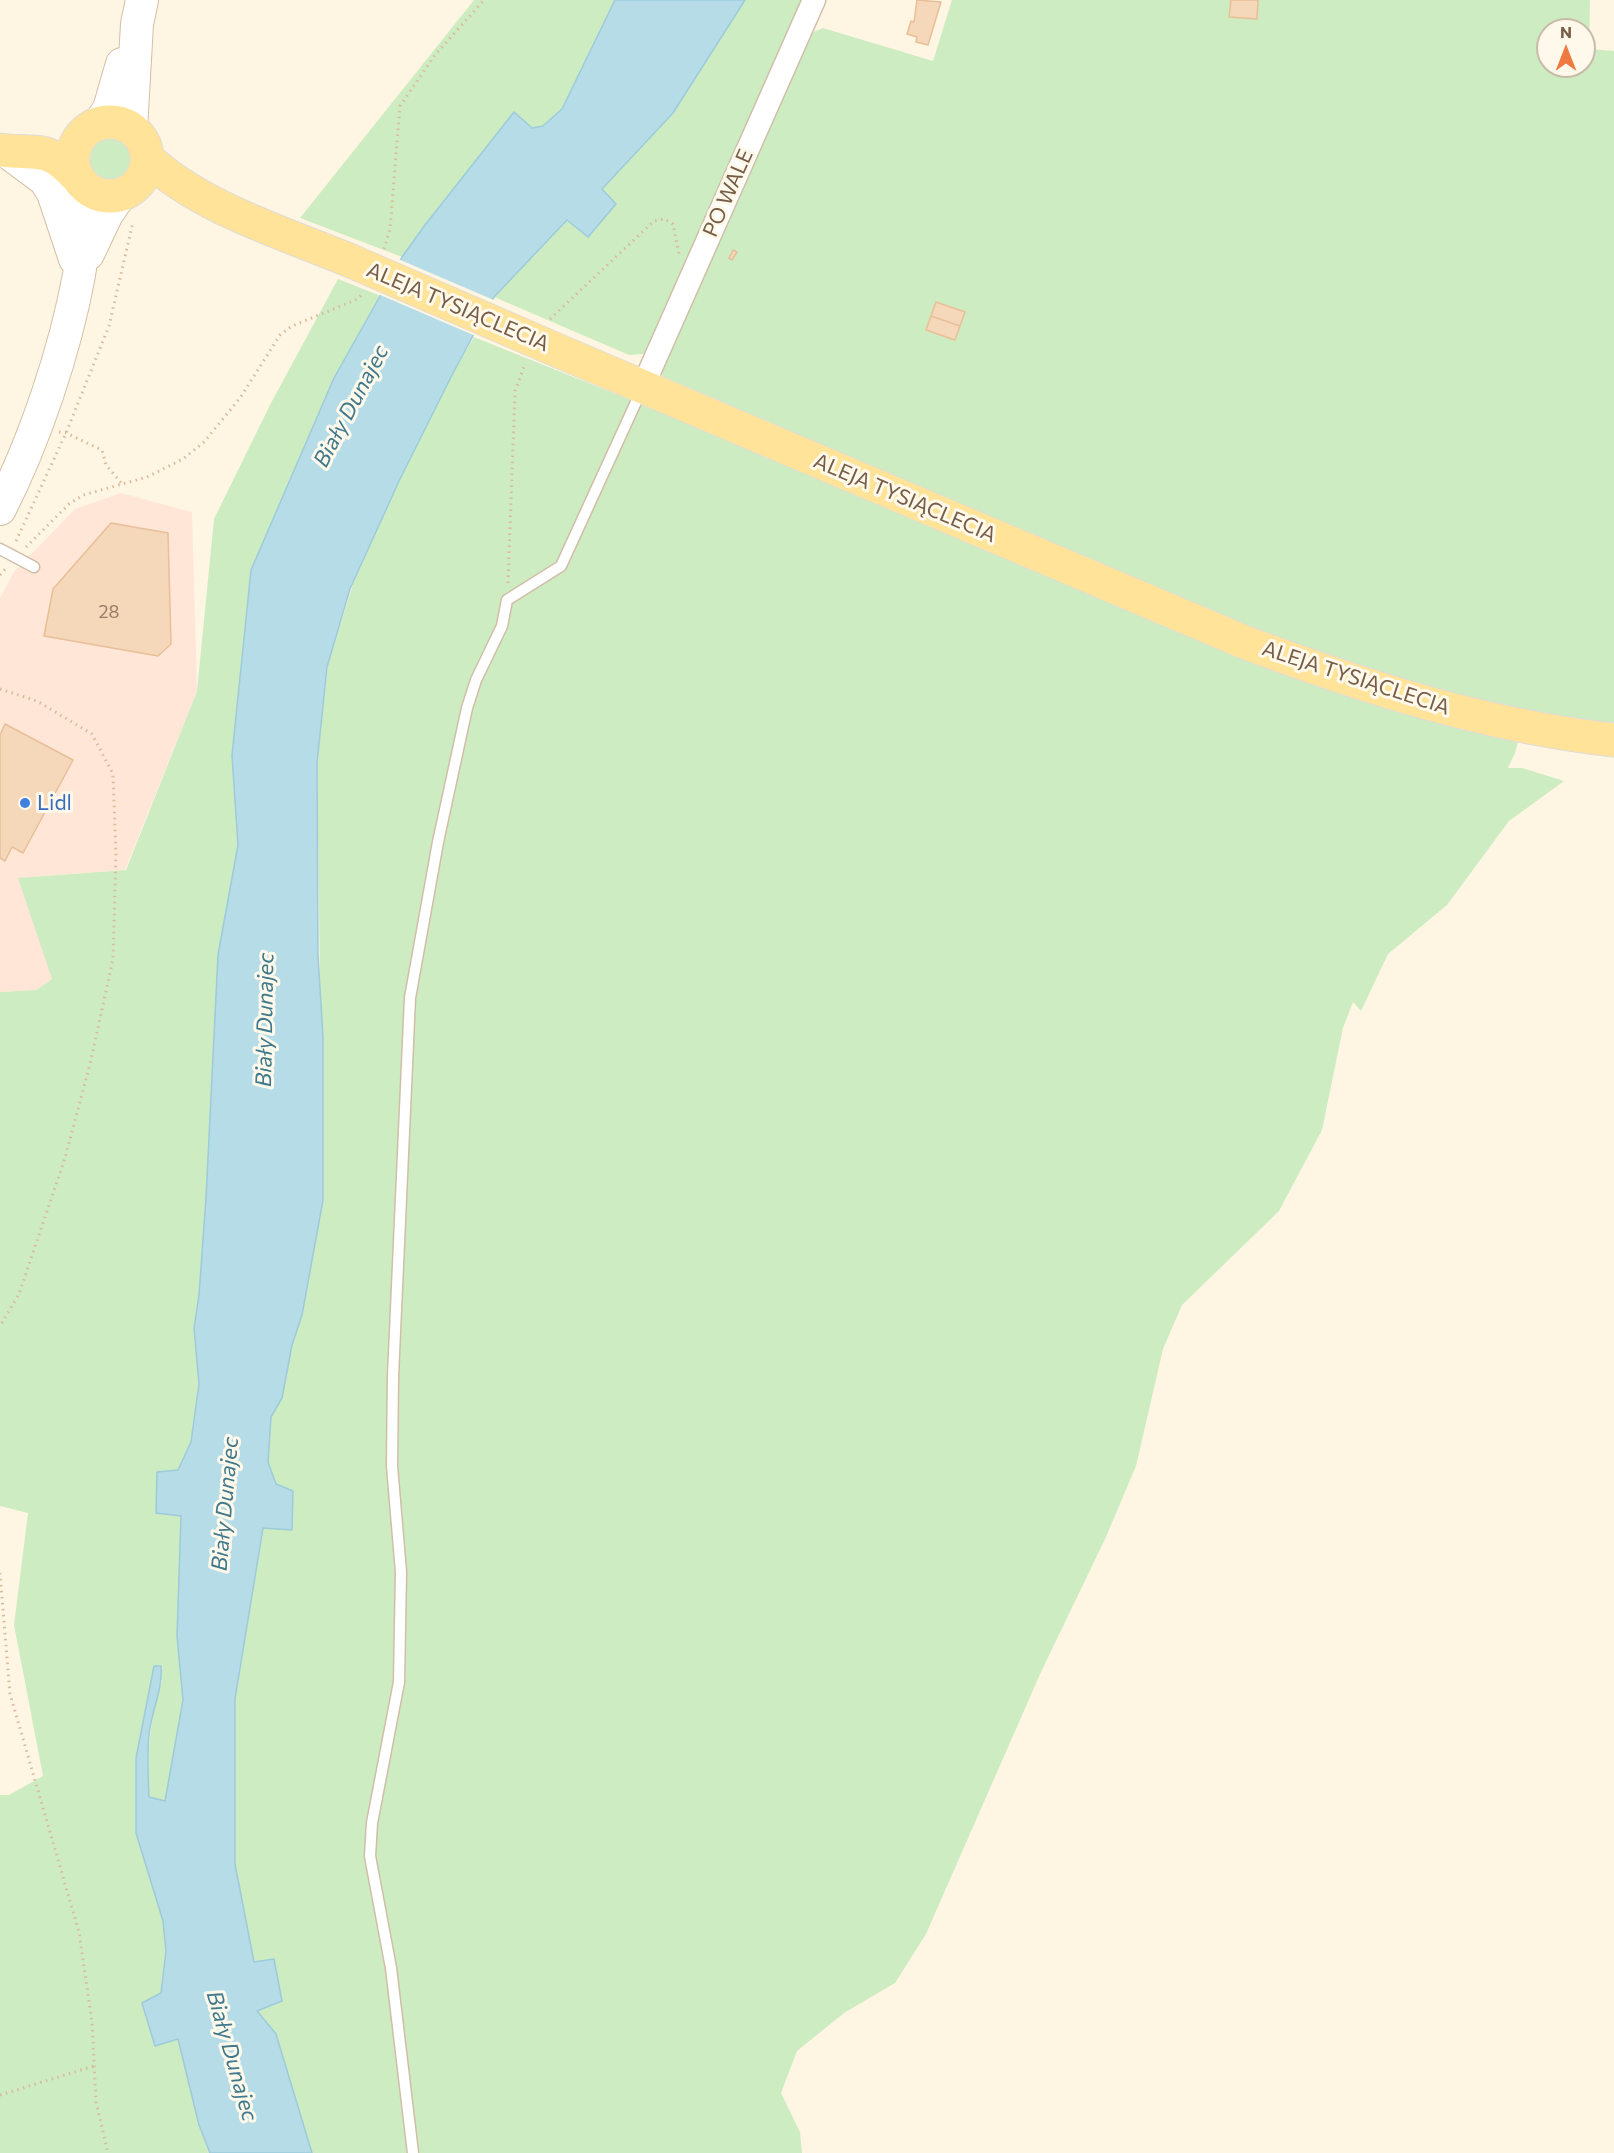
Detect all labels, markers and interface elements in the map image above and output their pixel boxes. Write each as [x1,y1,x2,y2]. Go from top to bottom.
north arrow [1536,18,1596,78]
text: N [1560,22,1572,41]
street label: PO WALE [698,145,758,241]
street label: ALEJA TYSIĄCLECIA [363,257,553,357]
water label: Biały Dunajec [308,341,394,471]
street label: ALEJA TYSIĄCLECIA [810,448,1000,548]
house number: 28 [99,601,119,623]
street label: ALEJA TYSIĄCLECIA [1259,636,1453,720]
place label: Lidl [37,790,72,816]
marker: Lidl [18,796,32,810]
water label: Biały Dunajec [251,953,279,1087]
water label: Biały Dunajec [206,1436,244,1572]
water label: Biały Dunajec [201,1988,263,2124]

